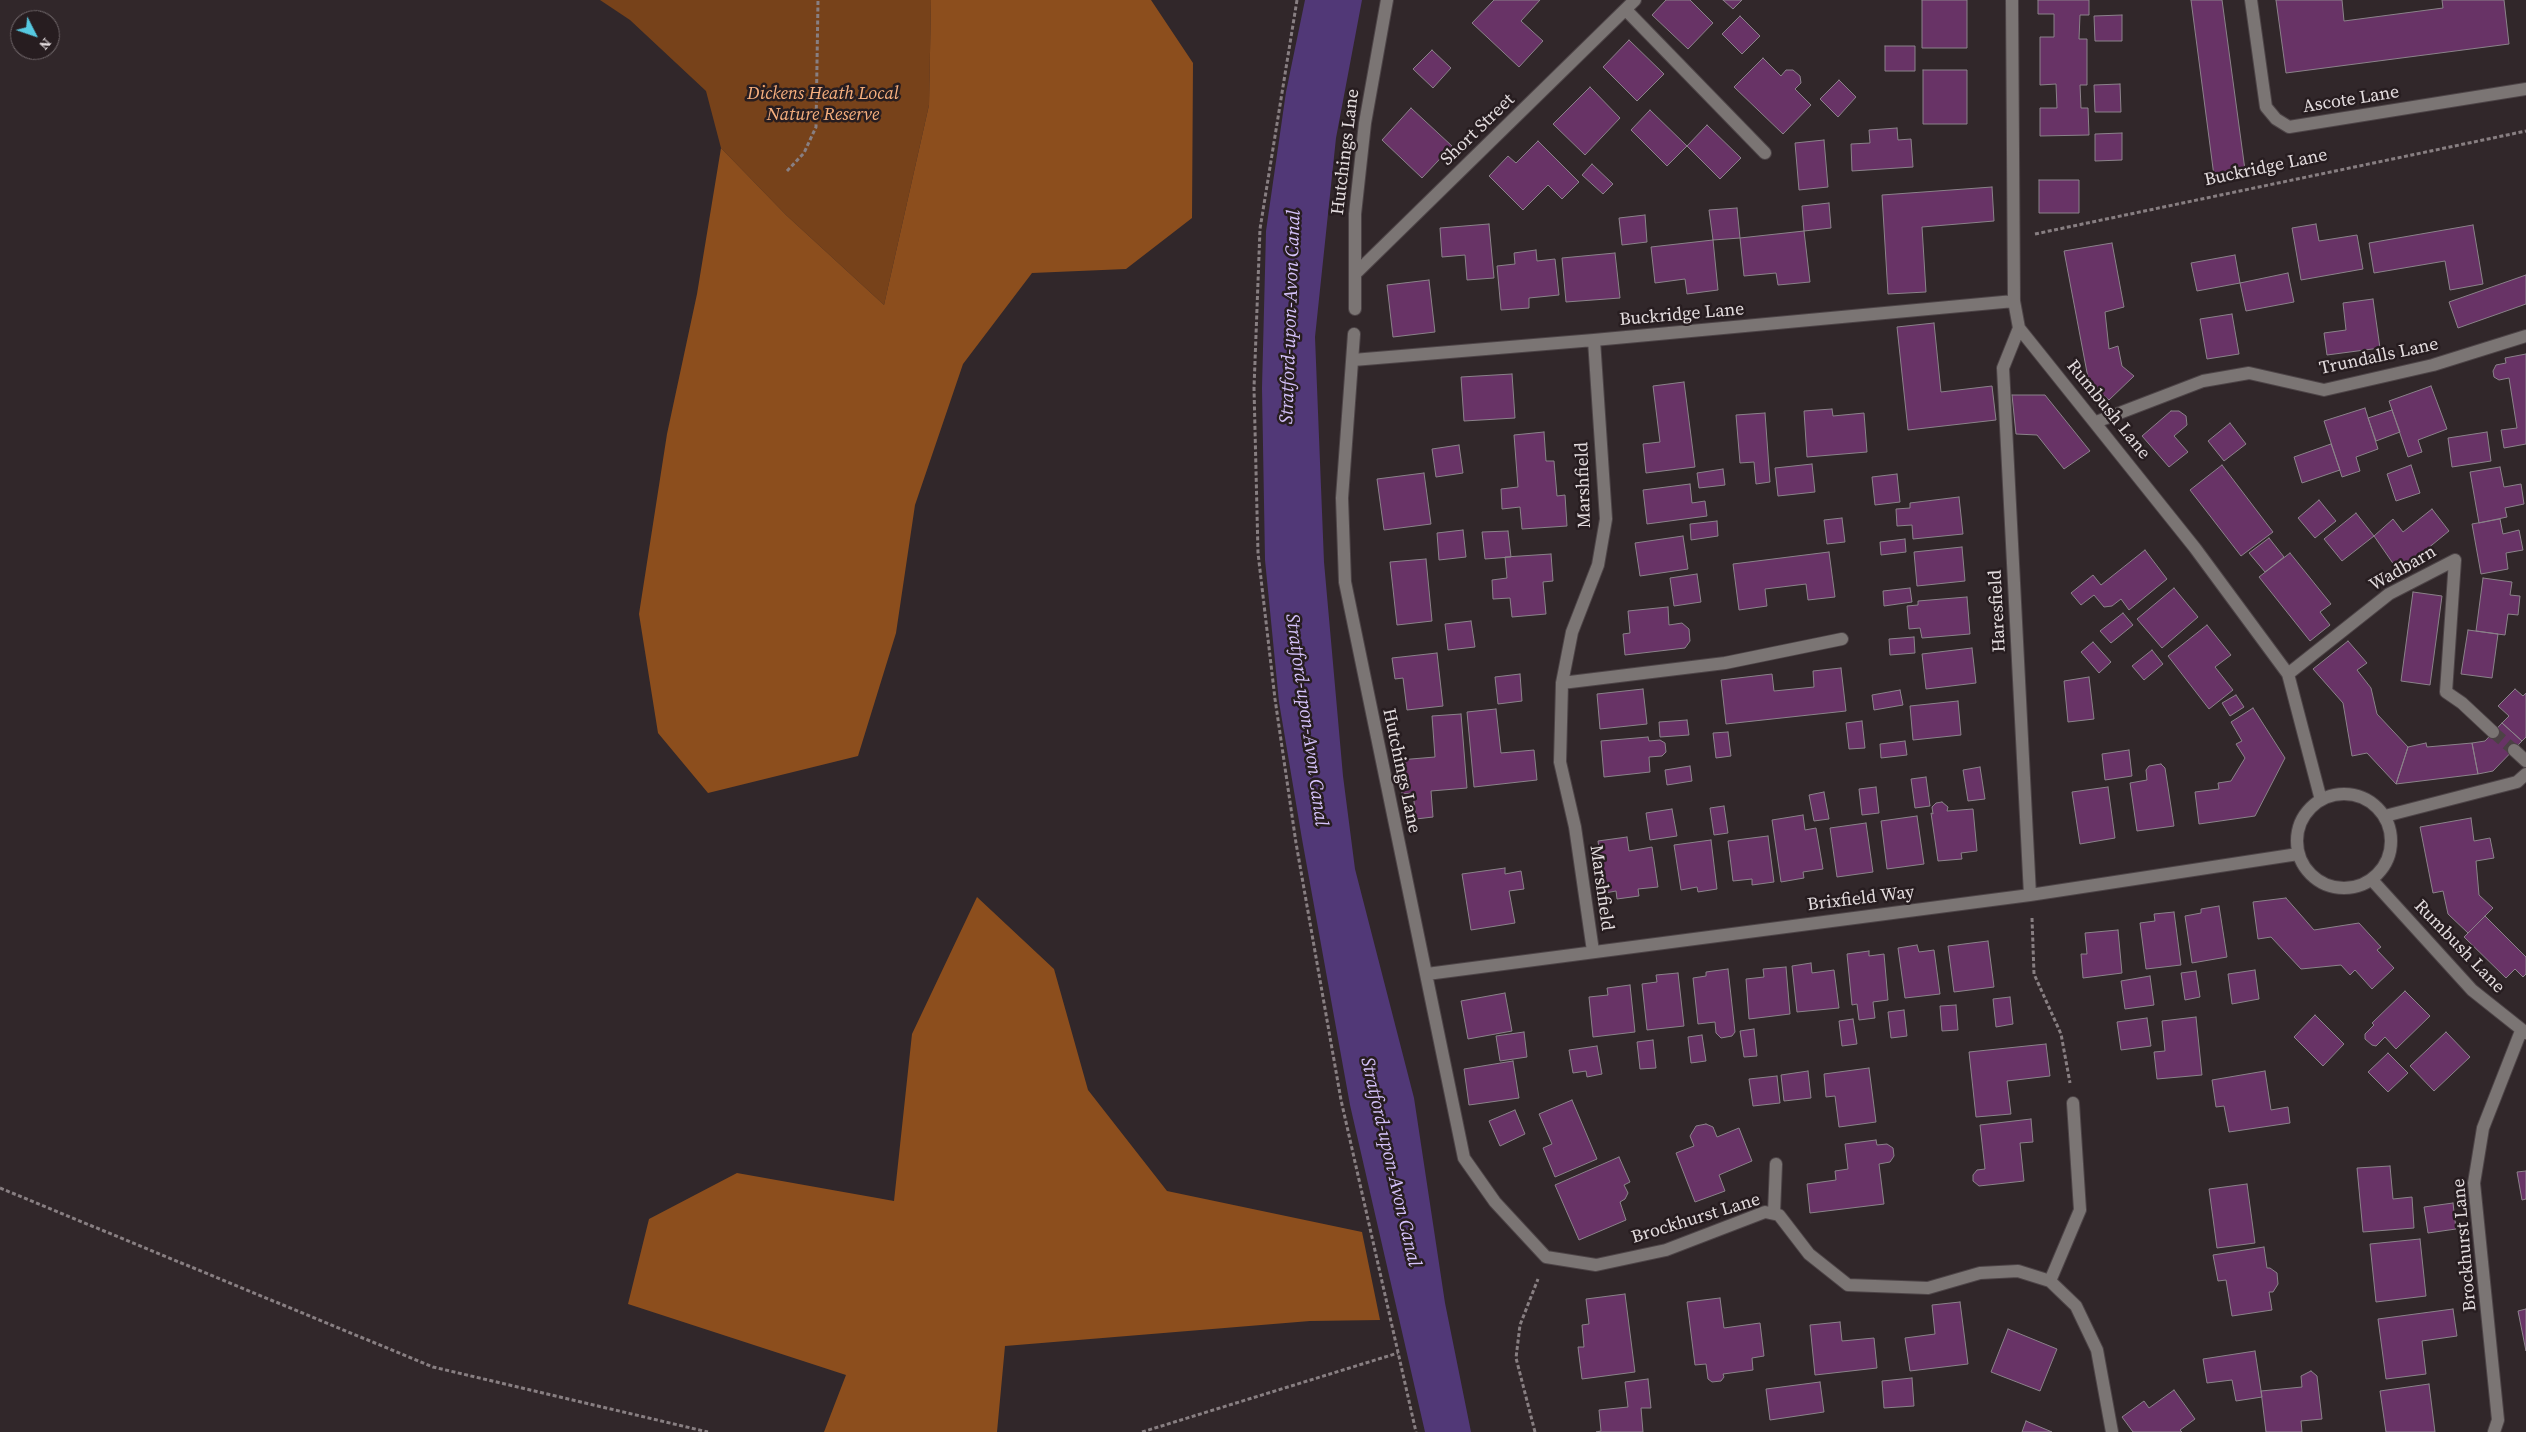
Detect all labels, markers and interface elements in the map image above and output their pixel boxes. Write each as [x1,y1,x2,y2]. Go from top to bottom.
north arrow [10,10,60,60]
text: N [35,34,56,55]
street label: Ascote Lane [2301,82,2401,118]
park label: Dickens Heath Local Nature Reserve [747,83,899,126]
street label: Hutchings Lane [1328,88,1364,216]
street label: Short Street [1437,89,1519,171]
street label: Buckridge Lane [2203,144,2329,192]
water label: Stratford-upon-Avon Canal [1276,210,1306,424]
street label: Buckridge Lane [1619,299,1745,331]
street label: Trundalls Lane [2317,334,2441,380]
street label: Rumbush Lane [2061,356,2155,464]
street label: Marshfield [1572,441,1596,529]
street label: Wadbarn [2366,541,2440,597]
street label: Haresfield [1985,569,2011,653]
water label: Stratford-upon-Avon Canal [1280,612,1332,828]
street label: Hutchings Lane [1377,707,1425,835]
street label: Marshfield [1584,844,1618,932]
street label: Brixfield Way [1806,882,1916,916]
street label: Rumbush Lane [2409,896,2509,998]
water label: Stratford-upon-Avon Canal [1355,1055,1425,1269]
street label: Brockhurst Lane [2448,1178,2482,1312]
street label: Brockhurst Lane [1629,1189,1763,1249]

